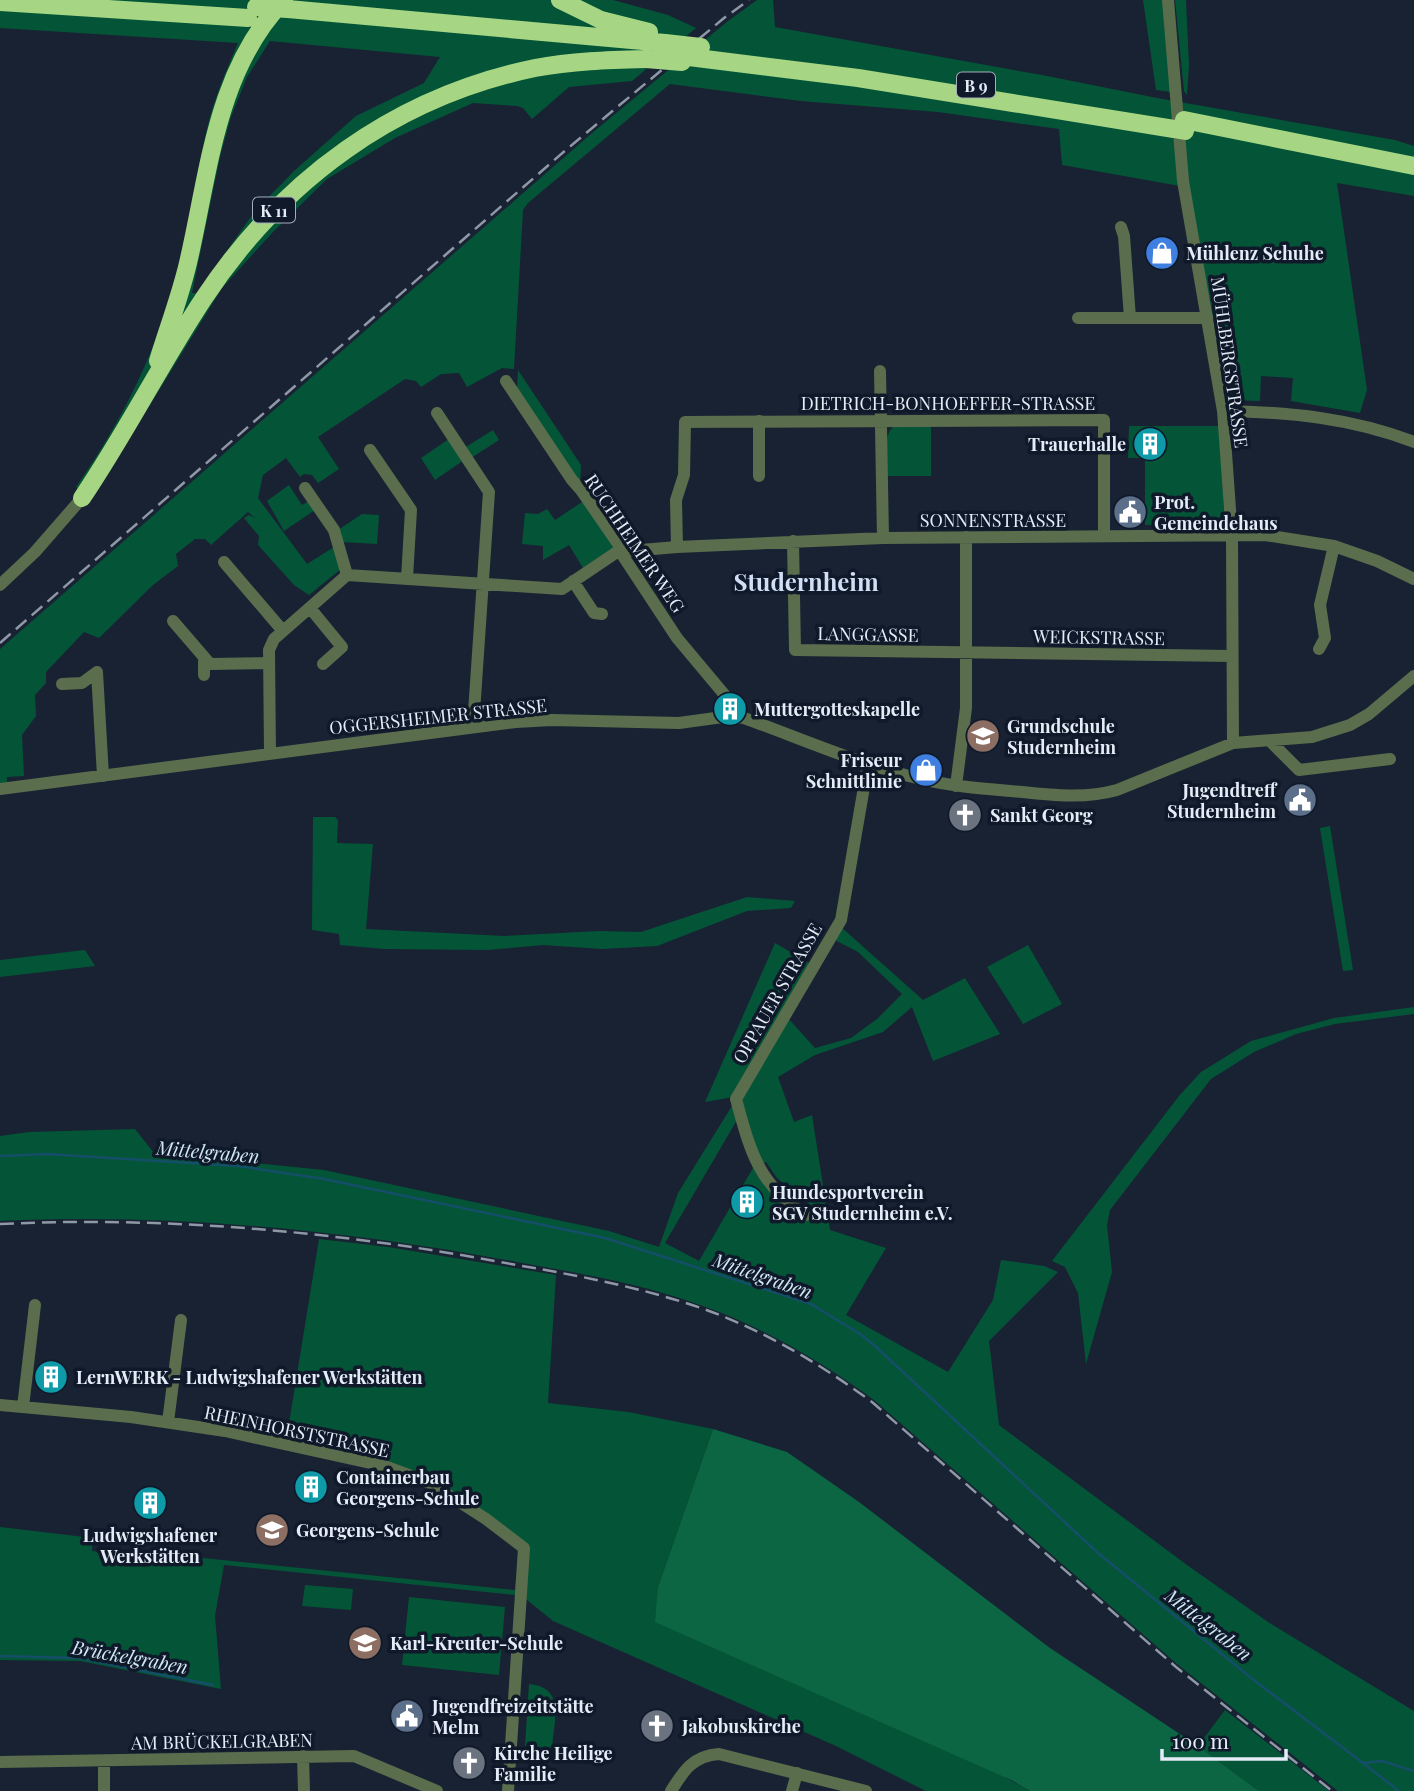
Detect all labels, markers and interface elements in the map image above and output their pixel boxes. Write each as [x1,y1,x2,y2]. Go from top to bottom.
road number: B 9 [957,72,995,97]
road number: K 11 [253,198,295,222]
shop icon: Mühlenz Schuhe [1143,234,1181,272]
place label: Mühlenz Schuhe [1186,241,1324,265]
street label: MÜHLBERGSTRASSE [1206,275,1254,449]
street label: DIETRICH-BONHOEFFER-STRASSE [801,391,1095,415]
building icon: Trauerhalle [1131,425,1169,463]
place label: Trauerhalle [1028,432,1126,456]
street label: RUCHHEIMER WEG [580,469,691,617]
place label: Prot. Gemeindehaus [1154,490,1278,535]
public building icon: Prot. Gemeindehaus [1111,493,1149,531]
street label: SONNENSTRASSE [920,508,1066,532]
district label: Studernheim [733,565,879,597]
street label: LANGGASSE [817,621,919,647]
street label: WEICKSTRASSE [1032,624,1165,650]
building icon: Muttergotteskapelle [711,690,749,728]
street label: OGGERSHEIMER STRASSE [328,693,548,739]
place label: Muttergotteskapelle [754,697,920,721]
place label: Grundschule Studernheim [1007,714,1117,759]
school or university icon: Grundschule Studernheim [964,717,1002,755]
place label: Friseur Schnittlinie [806,748,903,793]
shop icon: Friseur Schnittlinie [907,751,945,789]
place label: Jugendtreff Studernheim [1167,778,1278,823]
public building icon: Jugendtreff Studernheim [1281,781,1319,819]
church icon: Sankt Georg [946,796,984,834]
place label: Sankt Georg [990,803,1093,827]
street label: OPPAUER STRASSE [727,918,827,1068]
water label: Mittelgraben [154,1133,261,1168]
place label: Hundesportverein SGV Studernheim e.V. [772,1180,953,1225]
building icon: Hundesportverein SGV Studernheim e.V. [728,1183,766,1221]
water label: Mittelgraben [709,1246,816,1304]
building icon: LernWERK - Ludwigshafener Werkstätten [32,1358,70,1396]
place label: LernWERK - Ludwigshafener Werkstätten [76,1365,423,1389]
street label: RHEINHORSTSTRASSE [202,1400,392,1462]
place label: Containerbau Georgens-Schule [336,1465,479,1510]
building icon: Containerbau Georgens-Schule [292,1468,330,1506]
building icon: Ludwigshafener Werkstätten [131,1484,169,1522]
school or university icon: Georgens-Schule [253,1511,291,1549]
place label: Georgens-Schule [296,1518,439,1542]
place label: Ludwigshafener Werkstätten [83,1523,218,1568]
water label: Mittelgraben [1160,1581,1258,1666]
school or university icon: Karl-Kreuter-Schule [346,1624,384,1662]
place label: Karl-Kreuter-Schule [390,1631,563,1655]
water label: Brückelgraben [69,1633,190,1679]
place label: Jugendfreizeitstätte Melm [431,1694,594,1739]
public building icon: Jugendfreizeitstätte Melm [388,1697,426,1735]
church icon: Jakobuskirche [638,1707,676,1745]
place label: Jakobuskirche [681,1714,801,1738]
scale bar [1162,1718,1286,1762]
text: 100 m [1172,1726,1229,1754]
street label: AM BRÜCKELGRABEN [130,1727,313,1755]
place label: Kirche Heilige Familie [494,1741,613,1786]
church icon: Kirche Heilige Familie [450,1744,488,1782]

